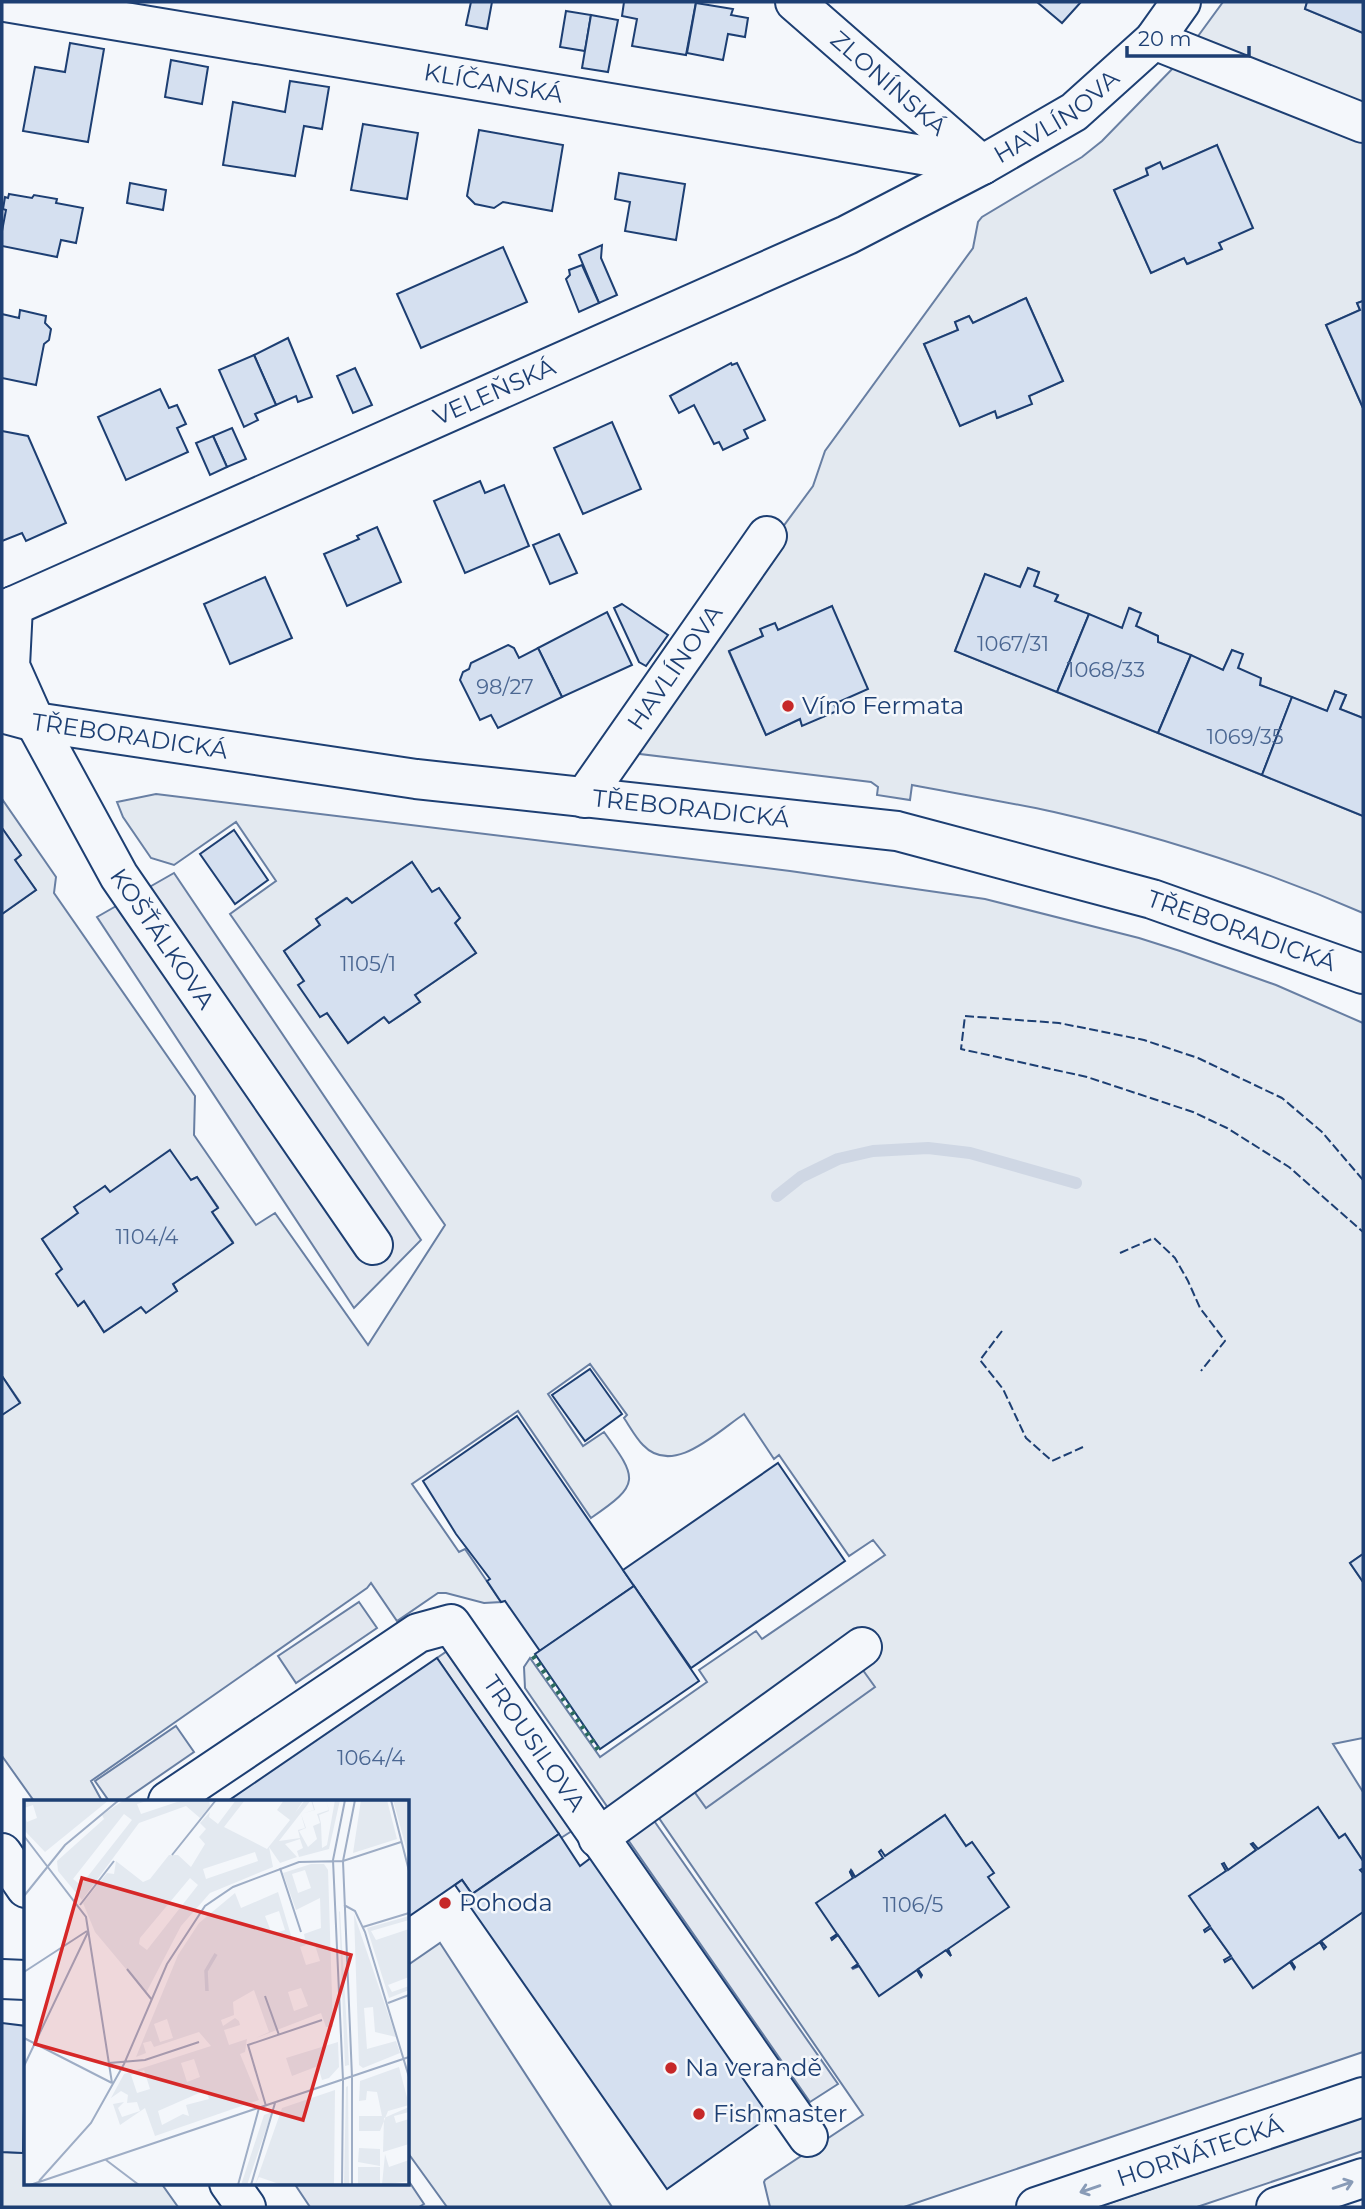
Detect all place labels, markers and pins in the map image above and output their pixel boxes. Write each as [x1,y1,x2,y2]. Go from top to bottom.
place label: Víno Fermata [802,691,964,720]
marker: Víno Fermata [780,698,796,714]
place label: Pohoda [459,1888,553,1917]
marker: Pohoda [437,1895,453,1911]
place label: Na verandě [685,2053,822,2082]
marker: Na verandě [663,2060,679,2076]
place label: Fishmaster [713,2099,847,2128]
marker: Fishmaster [691,2106,707,2122]

